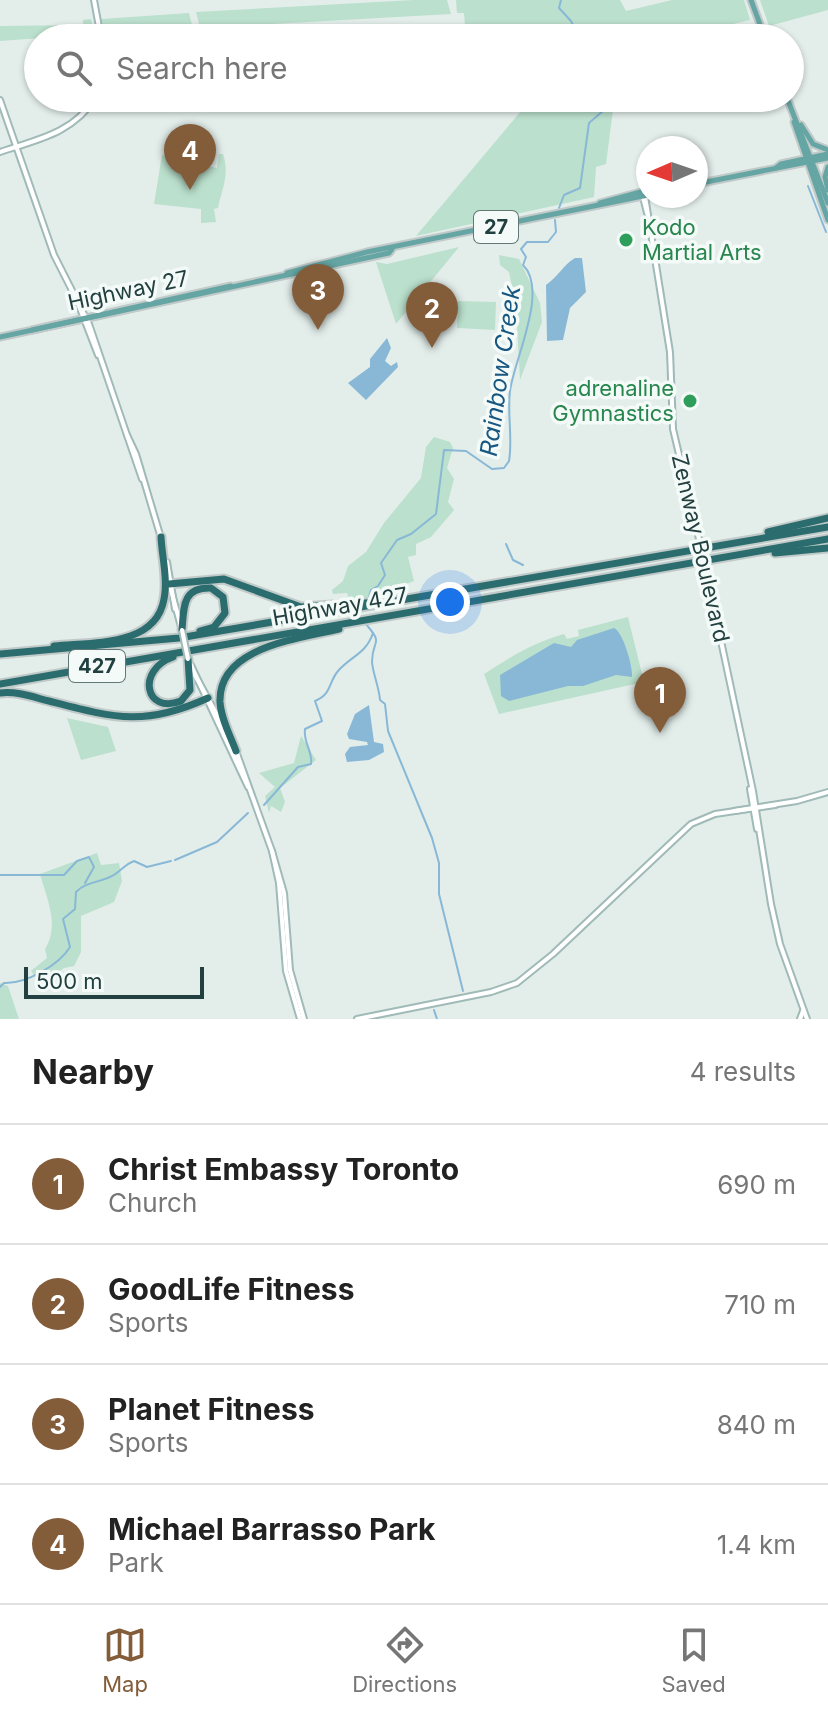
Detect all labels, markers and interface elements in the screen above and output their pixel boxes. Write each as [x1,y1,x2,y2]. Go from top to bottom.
search box [24,24,804,112]
icon: search [52,46,96,90]
text: Search here [116,50,288,86]
pin: 4 [164,124,216,190]
north arrow [636,136,708,208]
road number: 27 [474,211,518,243]
place label: Kodo Martial Arts [642,214,762,265]
marker: Kodo Martial Arts [617,231,635,249]
pin: 3 [292,264,344,330]
street label: Highway 27 [65,265,191,315]
pin: 2 [406,282,458,348]
water label: Rainbow Creek [474,283,526,458]
place label: adrenaline Gymnastics [552,375,674,426]
marker: adrenaline Gymnastics [681,392,699,410]
street label: Zenway Boulevard [667,451,735,645]
street label: Highway 427 [270,581,410,631]
your location [430,582,470,622]
road number: 427 [69,650,125,682]
pin: 1 [634,667,686,733]
scale bar [24,963,204,999]
text: 500 m [36,968,103,994]
text: Nearby [32,1051,154,1092]
text: 4 results [690,1056,796,1087]
text: Christ Embassy Toronto [108,1151,459,1187]
text: 1 [52,1169,64,1200]
text: 690 m [717,1169,796,1200]
text: Church [108,1187,197,1218]
text: GoodLife Fitness [108,1271,354,1307]
text: 2 [50,1289,66,1320]
text: 710 m [724,1289,796,1320]
text: Sports [108,1307,188,1338]
text: Planet Fitness [108,1391,315,1427]
text: 3 [50,1409,66,1440]
text: 840 m [717,1409,796,1440]
text: Sports [108,1427,188,1458]
text: Michael Barrasso Park [108,1511,436,1547]
text: 4 [49,1529,67,1560]
text: 1.4 km [717,1529,796,1560]
text: Park [108,1547,164,1578]
tab: Map [102,1623,148,1697]
tab: Directions [352,1623,457,1697]
tab: Saved [661,1623,726,1697]

